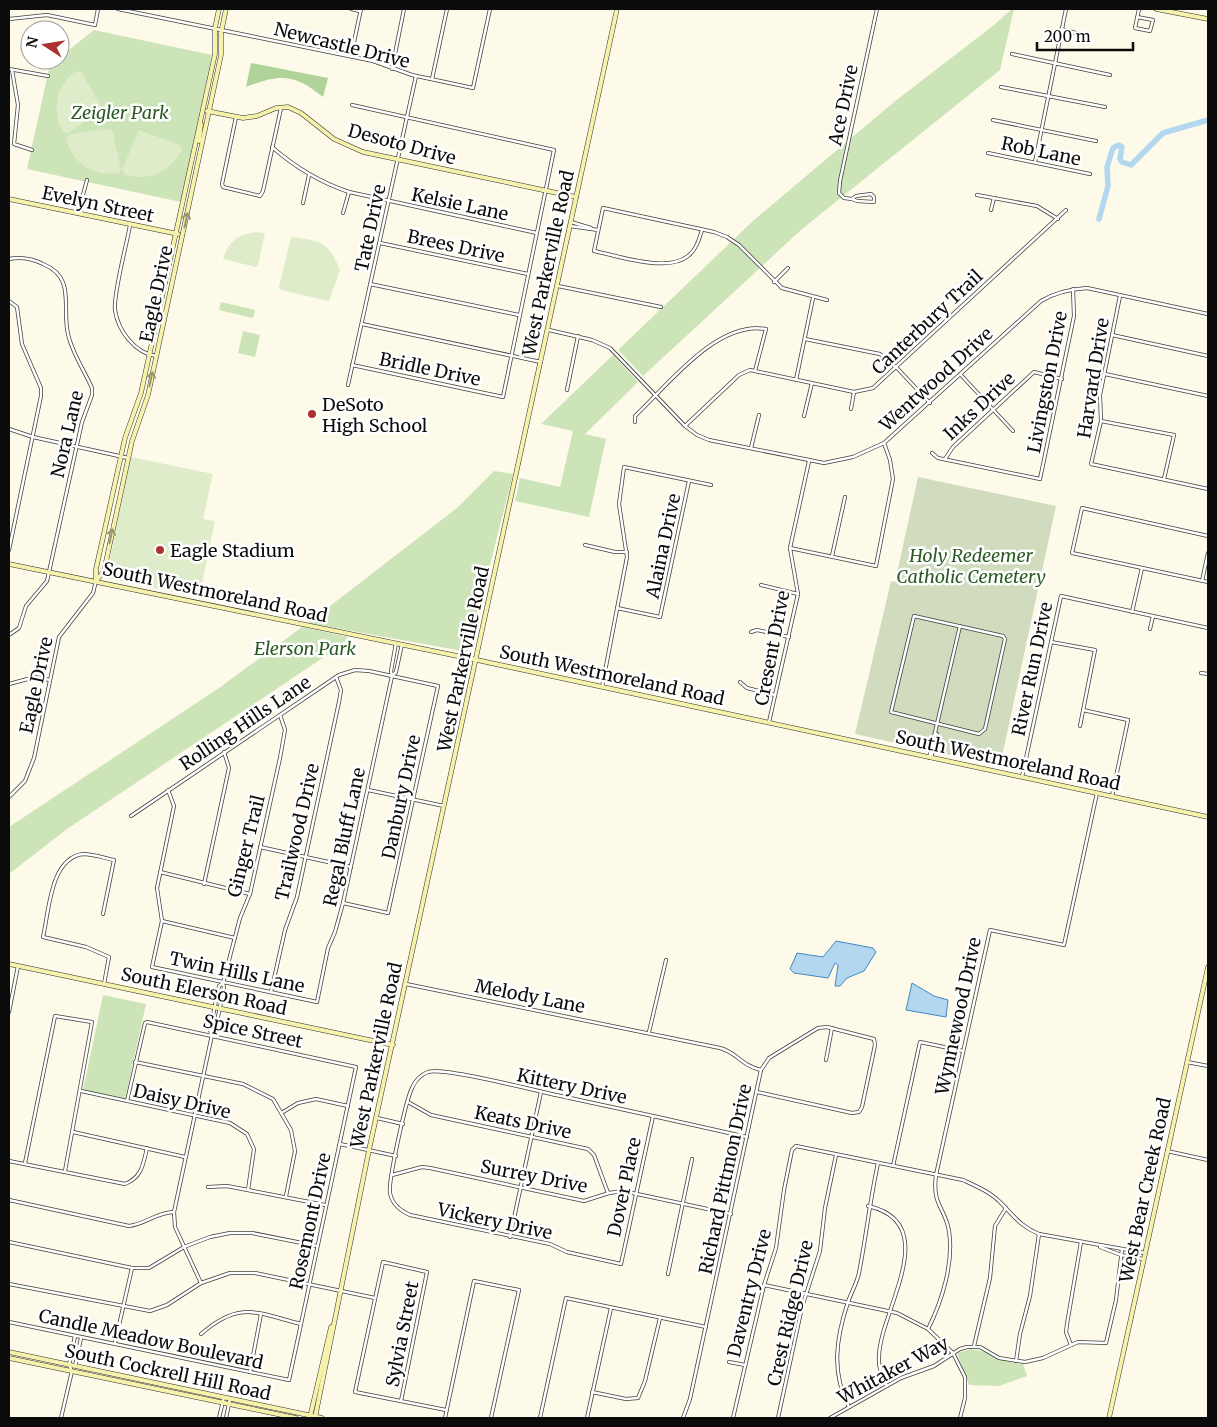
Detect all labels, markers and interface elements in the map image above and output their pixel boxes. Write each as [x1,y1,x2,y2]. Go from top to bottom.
street label: Newcastle Drive [272,17,412,73]
north arrow [20,20,70,70]
scale bar [1037,20,1133,52]
text: 200 m [1044,27,1091,46]
text: N [22,35,42,50]
street label: Ace Drive [823,63,863,148]
park label: Zeigler Park [70,101,169,124]
street label: Desoto Drive [345,119,459,169]
street label: Rob Lane [999,131,1083,171]
street label: West Parkerville Road [517,168,579,359]
street label: Evelyn Street [40,181,156,227]
street label: Tate Drive [350,182,390,274]
street label: Kelsie Lane [410,183,510,225]
one-way arrow [182,213,191,229]
street label: Brees Drive [405,224,507,268]
street label: Eagle Drive [135,243,177,345]
street label: Canterbury Trail [867,264,988,379]
street label: Livingston Drive [1022,309,1072,455]
street label: Harvard Drive [1072,316,1114,440]
street label: Wentwood Drive [874,322,997,437]
street label: Bridle Drive [377,347,483,391]
street label: Inks Drive [938,367,1020,445]
one-way arrow [147,371,156,387]
street label: Nora Lane [46,388,88,480]
place label: DeSoto High School [322,393,428,437]
marker: DeSoto High School [306,408,318,420]
street label: Alaina Drive [640,491,685,602]
one-way arrow [107,528,116,544]
place label: Eagle Stadium [170,539,295,562]
marker: Eagle Stadium [154,544,166,556]
park label: Holy Redeemer Catholic Cemetery [896,544,1046,588]
street label: South Westmoreland Road [100,557,330,627]
street label: West Parkerville Road [432,564,494,755]
street label: Cresent Drive [750,589,794,707]
street label: River Run Drive [1007,600,1057,738]
street label: Eagle Drive [15,634,57,736]
park label: Elerson Park [254,637,356,660]
street label: South Westmoreland Road [497,640,727,710]
street label: Rolling Hills Lane [175,670,315,776]
street label: South Westmoreland Road [893,725,1123,795]
street label: Danbury Drive [377,733,425,861]
street label: Trailwood Drive [270,761,324,903]
street label: Regal Bluff Lane [318,765,370,909]
street label: Ginger Trail [222,792,270,899]
street label: Wynnewood Drive [930,935,986,1098]
street label: Twin Hills Lane [167,946,307,998]
street label: West Parkerville Road [345,960,407,1151]
street label: South Elerson Road [119,962,289,1020]
street label: Melody Lane [473,974,587,1018]
street label: Spice Street [201,1009,305,1053]
street label: Kittery Drive [515,1063,629,1109]
street label: Daisy Drive [131,1079,233,1123]
street label: Richard Pittmon Drive [694,1082,756,1276]
street label: West Bear Creek Road [1114,1095,1176,1286]
street label: Keats Drive [472,1101,574,1143]
street label: Dover Place [602,1135,646,1239]
street label: Rosemont Drive [284,1151,336,1291]
street label: Surrey Drive [479,1154,589,1198]
street label: Vickery Drive [435,1197,554,1244]
street label: Daventry Drive [722,1227,776,1359]
street label: Crest Ridge Drive [762,1238,818,1388]
street label: Sylvia Street [380,1279,424,1389]
street label: Candle Meadow Boulevard [37,1304,265,1374]
street label: Whitaker Way [833,1331,953,1409]
street label: South Cockrell Hill Road [63,1339,273,1405]

